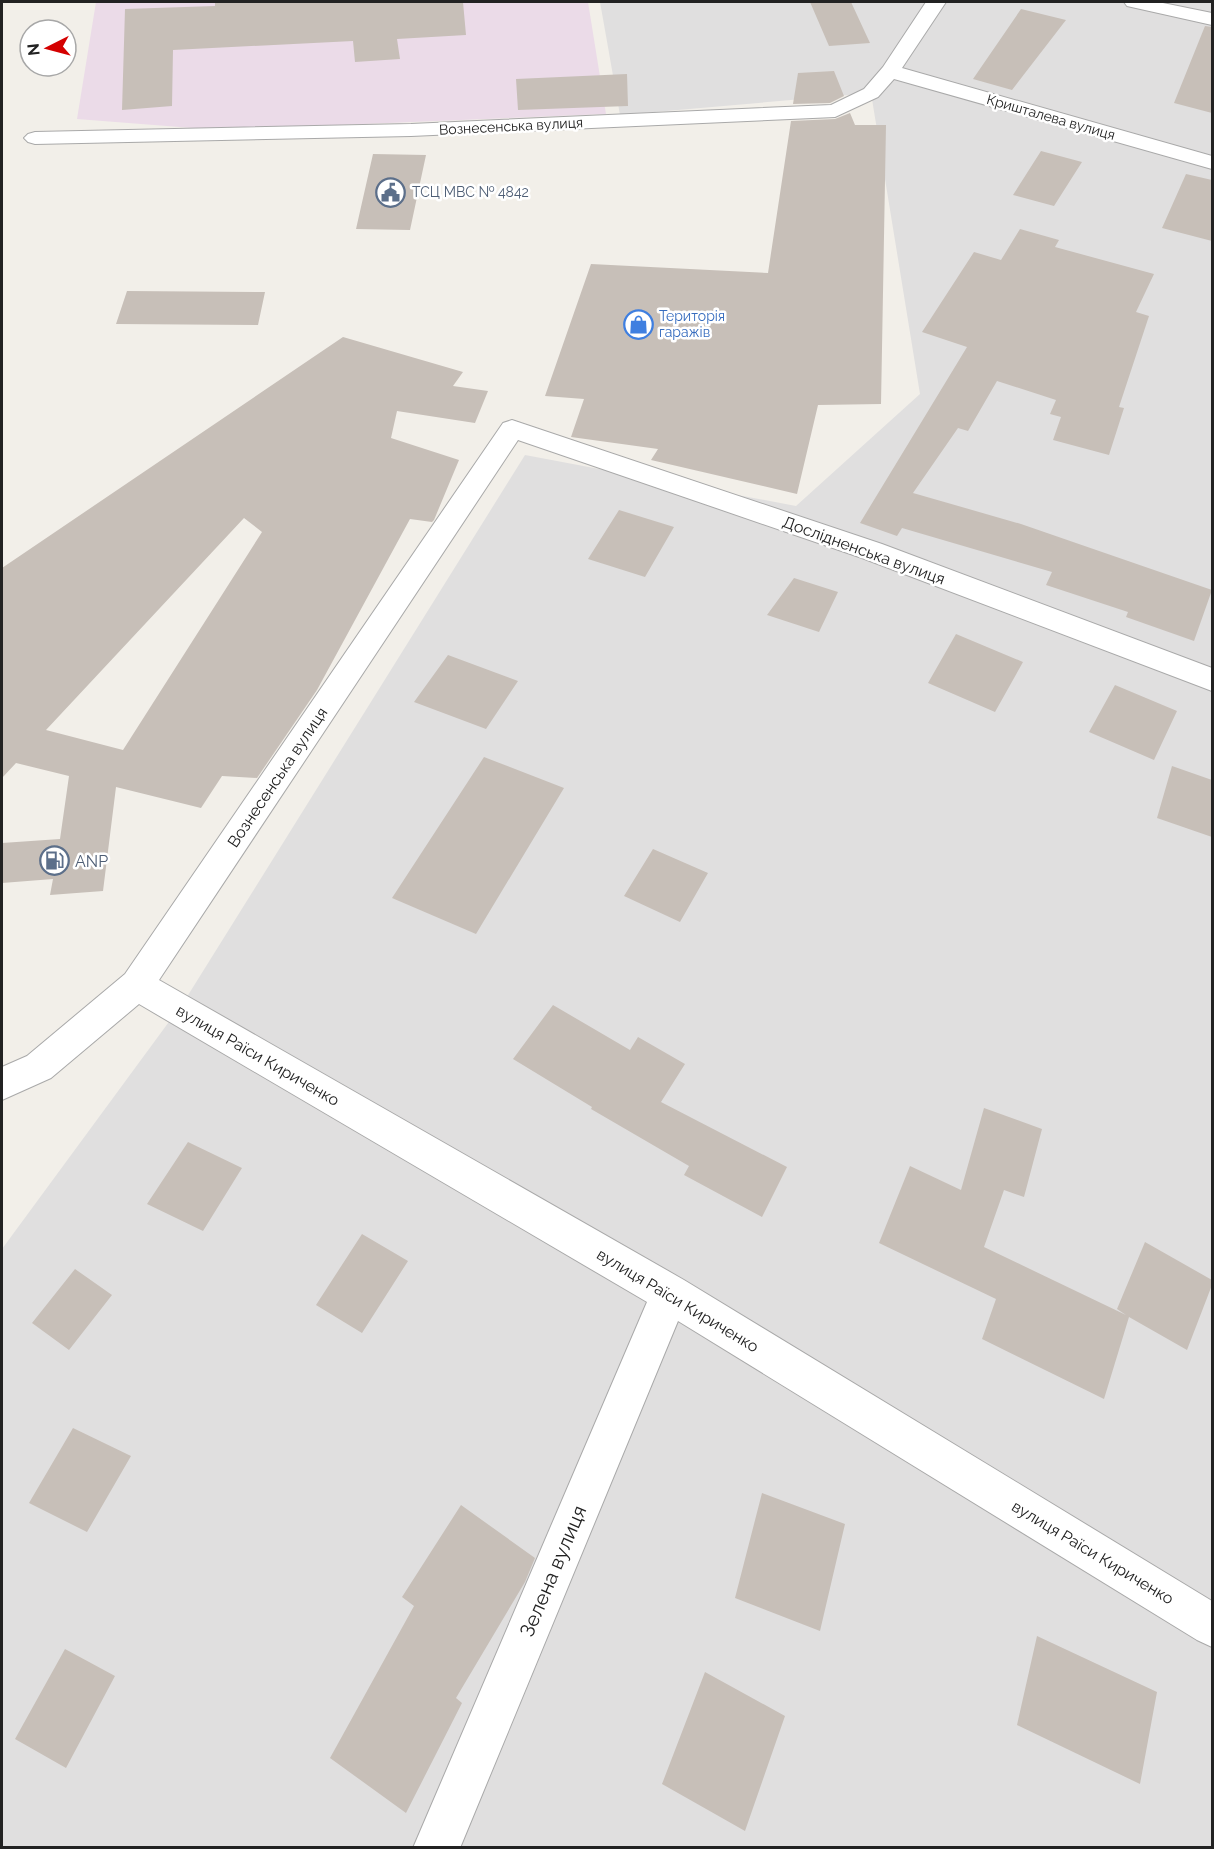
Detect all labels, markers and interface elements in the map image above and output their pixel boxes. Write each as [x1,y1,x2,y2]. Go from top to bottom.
north arrow [18,18,78,78]
text: N [23,42,44,57]
street label: Кришталева вулиця [985,91,1117,143]
street label: Вознесенська вулиця [439,114,583,138]
public building icon: ТСЦ МВС № 4842 [375,176,407,208]
place label: ТСЦ МВС № 4842 [412,184,529,200]
shop icon: Територія гаражів [622,308,654,340]
place label: Територія гаражів [659,308,725,340]
street label: Дослідненська вулиця [780,512,948,589]
street label: Вознесенська вулиця [223,704,331,851]
fuel station icon: ANP [38,845,70,877]
place label: ANP [75,852,108,871]
street label: вулиця Раїси Кириченко [173,1001,343,1110]
street label: вулиця Раїси Кириченко [593,1245,762,1356]
street label: вулиця Раїси Кириченко [1008,1497,1177,1608]
street label: Зелена вулиця [515,1502,591,1640]

